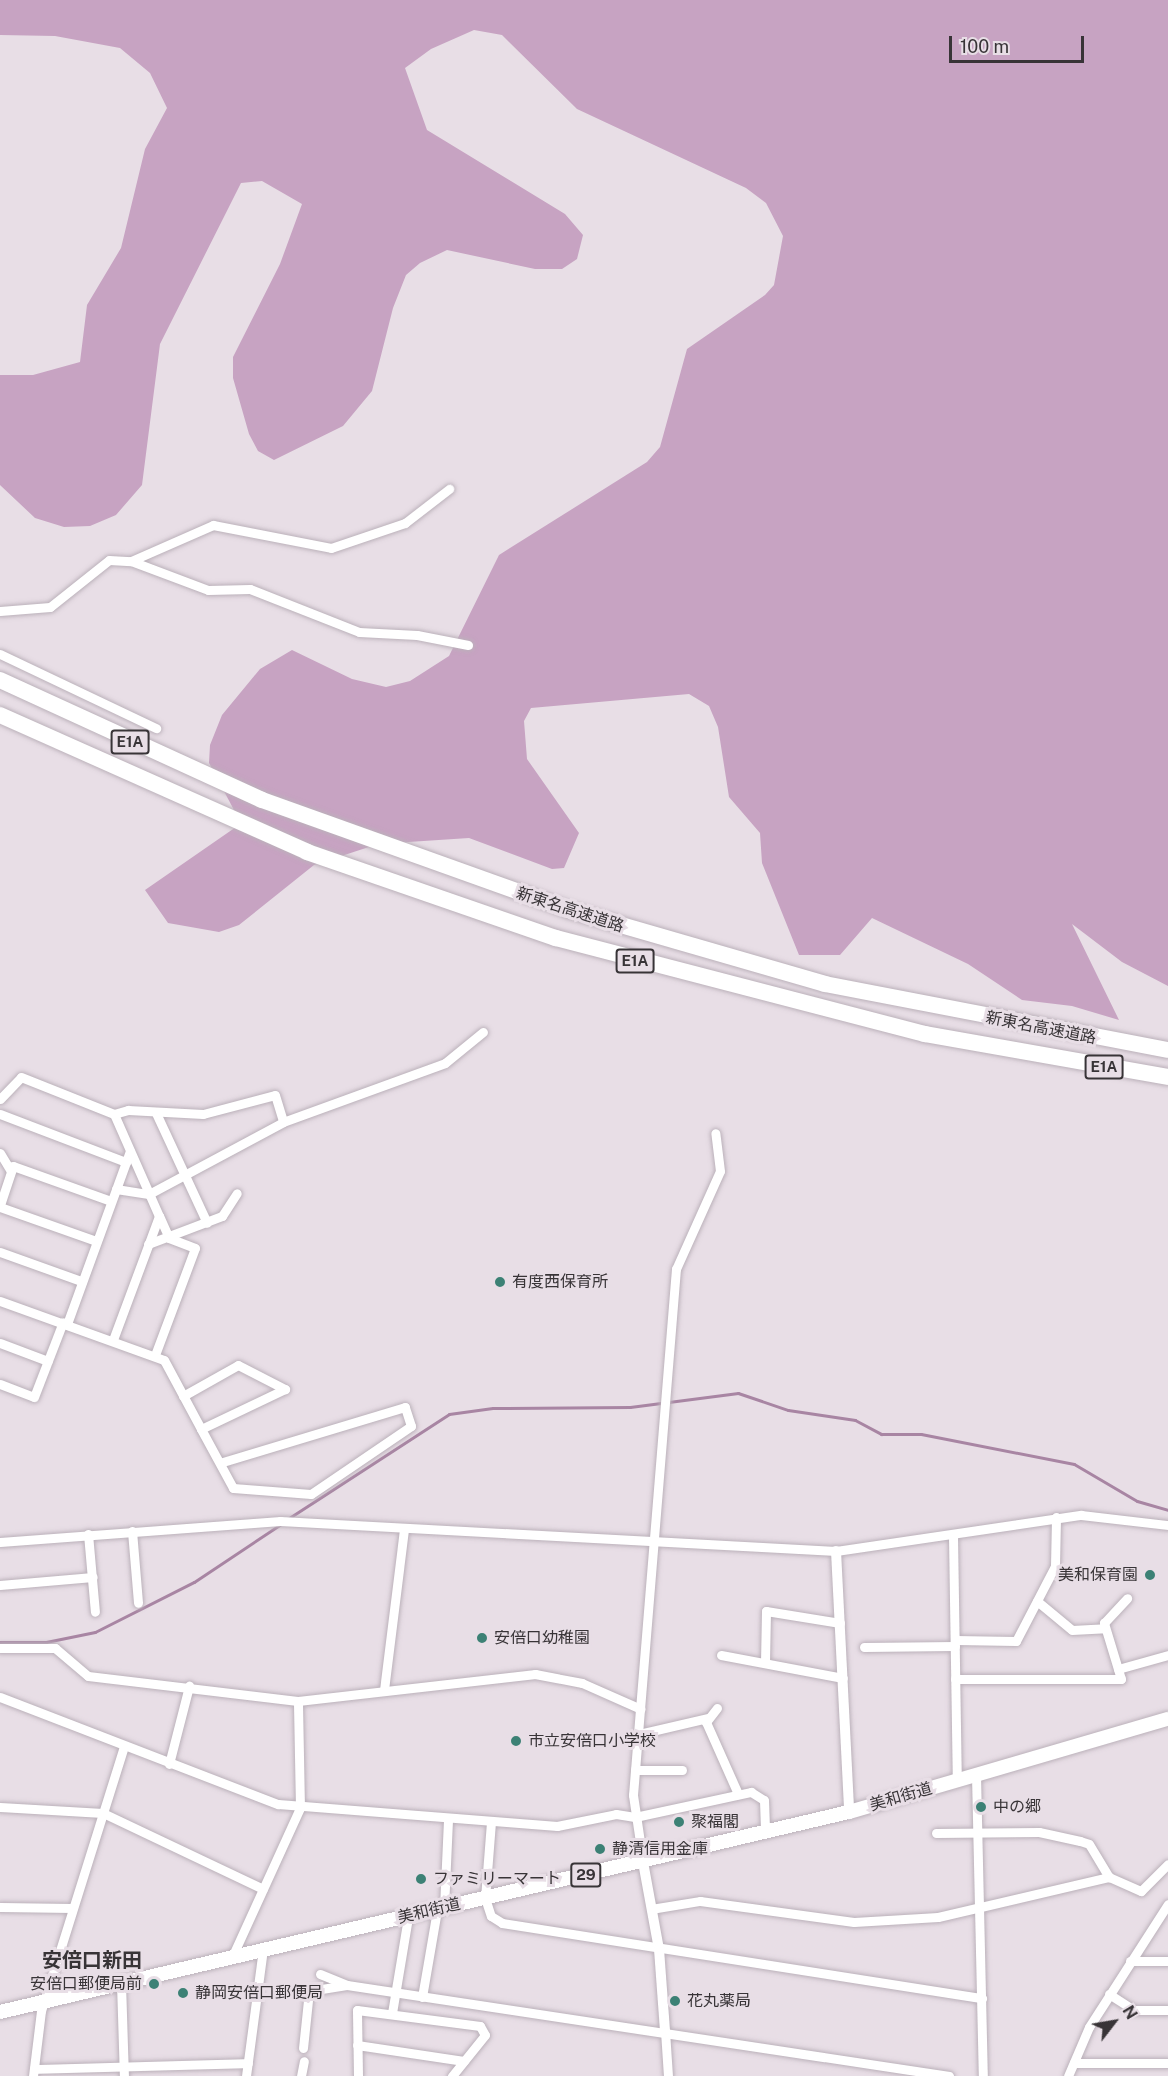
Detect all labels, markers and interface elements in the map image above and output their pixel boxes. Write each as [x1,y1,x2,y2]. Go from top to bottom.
scale bar [952,24,1087,62]
text: 100 m [960,36,1009,57]
road number: E1A [110,730,150,754]
street label: 新東名高速道路 [514,884,626,936]
road number: E1A [616,949,654,973]
street label: 新東名高速道路 [984,1008,1098,1048]
road number: E1A [1084,1055,1124,1079]
place label: 有度西保育所 [512,1272,608,1292]
marker: 有度西保育所 [493,1275,507,1289]
place label: 美和保育園 [1058,1565,1138,1585]
marker: 美和保育園 [1143,1568,1157,1582]
place label: 安倍口幼稚園 [494,1628,590,1648]
marker: 安倍口幼稚園 [475,1631,489,1645]
place label: 市立安倍口小学校 [528,1731,656,1751]
marker: 市立安倍口小学校 [509,1734,523,1748]
street label: 美和街道 [868,1779,934,1815]
place label: 中の郷 [993,1797,1041,1817]
marker: 中の郷 [974,1800,988,1814]
place label: 聚福閣 [691,1812,739,1832]
marker: 聚福閣 [672,1815,686,1829]
place label: 静清信用金庫 [612,1839,708,1859]
marker: 静清信用金庫 [593,1842,607,1856]
road number: 29 [570,1863,602,1887]
place label: ファミリーマート [433,1869,561,1889]
marker: ファミリーマート [414,1872,428,1886]
street label: 美和街道 [396,1894,462,1928]
district label: 安倍口新田 [42,1948,142,1972]
place label: 安倍口郵便局前 [30,1974,142,1994]
marker: 安倍口郵便局前 [147,1977,161,1991]
place label: 静岡安倍口郵便局 [195,1983,323,2003]
marker: 静岡安倍口郵便局 [176,1986,190,2000]
place label: 花丸薬局 [687,1991,751,2011]
north arrow [1084,1992,1144,2052]
marker: 花丸薬局 [668,1994,682,2008]
text: N [1118,2002,1141,2023]

